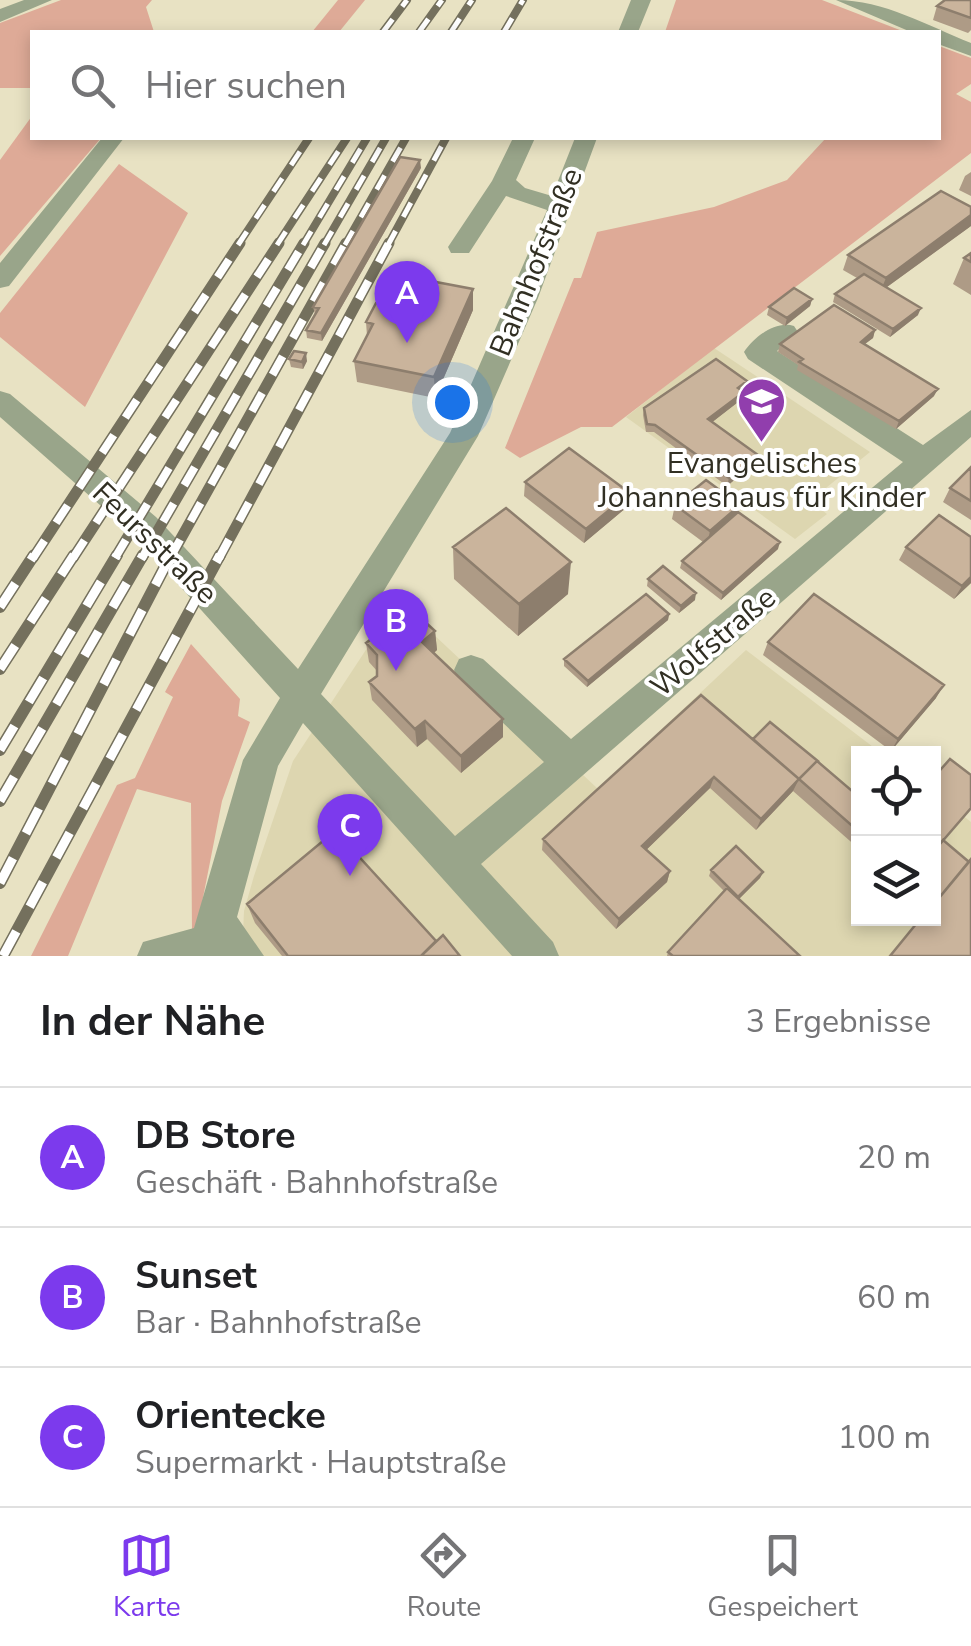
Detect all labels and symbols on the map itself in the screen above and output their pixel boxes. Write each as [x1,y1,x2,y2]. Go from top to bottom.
street label: Bahnhofstraße [480,162,593,362]
pin: A [374,260,440,343]
school or university icon: Evangelisches Johanneshaus für Kinder [736,376,788,444]
your location [427,377,478,428]
place label: Evangelisches Johanneshaus für Kinder [597,443,926,518]
street label: Feursstraße [83,473,226,613]
street label: Wolfstraße [642,578,785,707]
pin: B [364,588,428,671]
pin: C [318,794,382,876]

